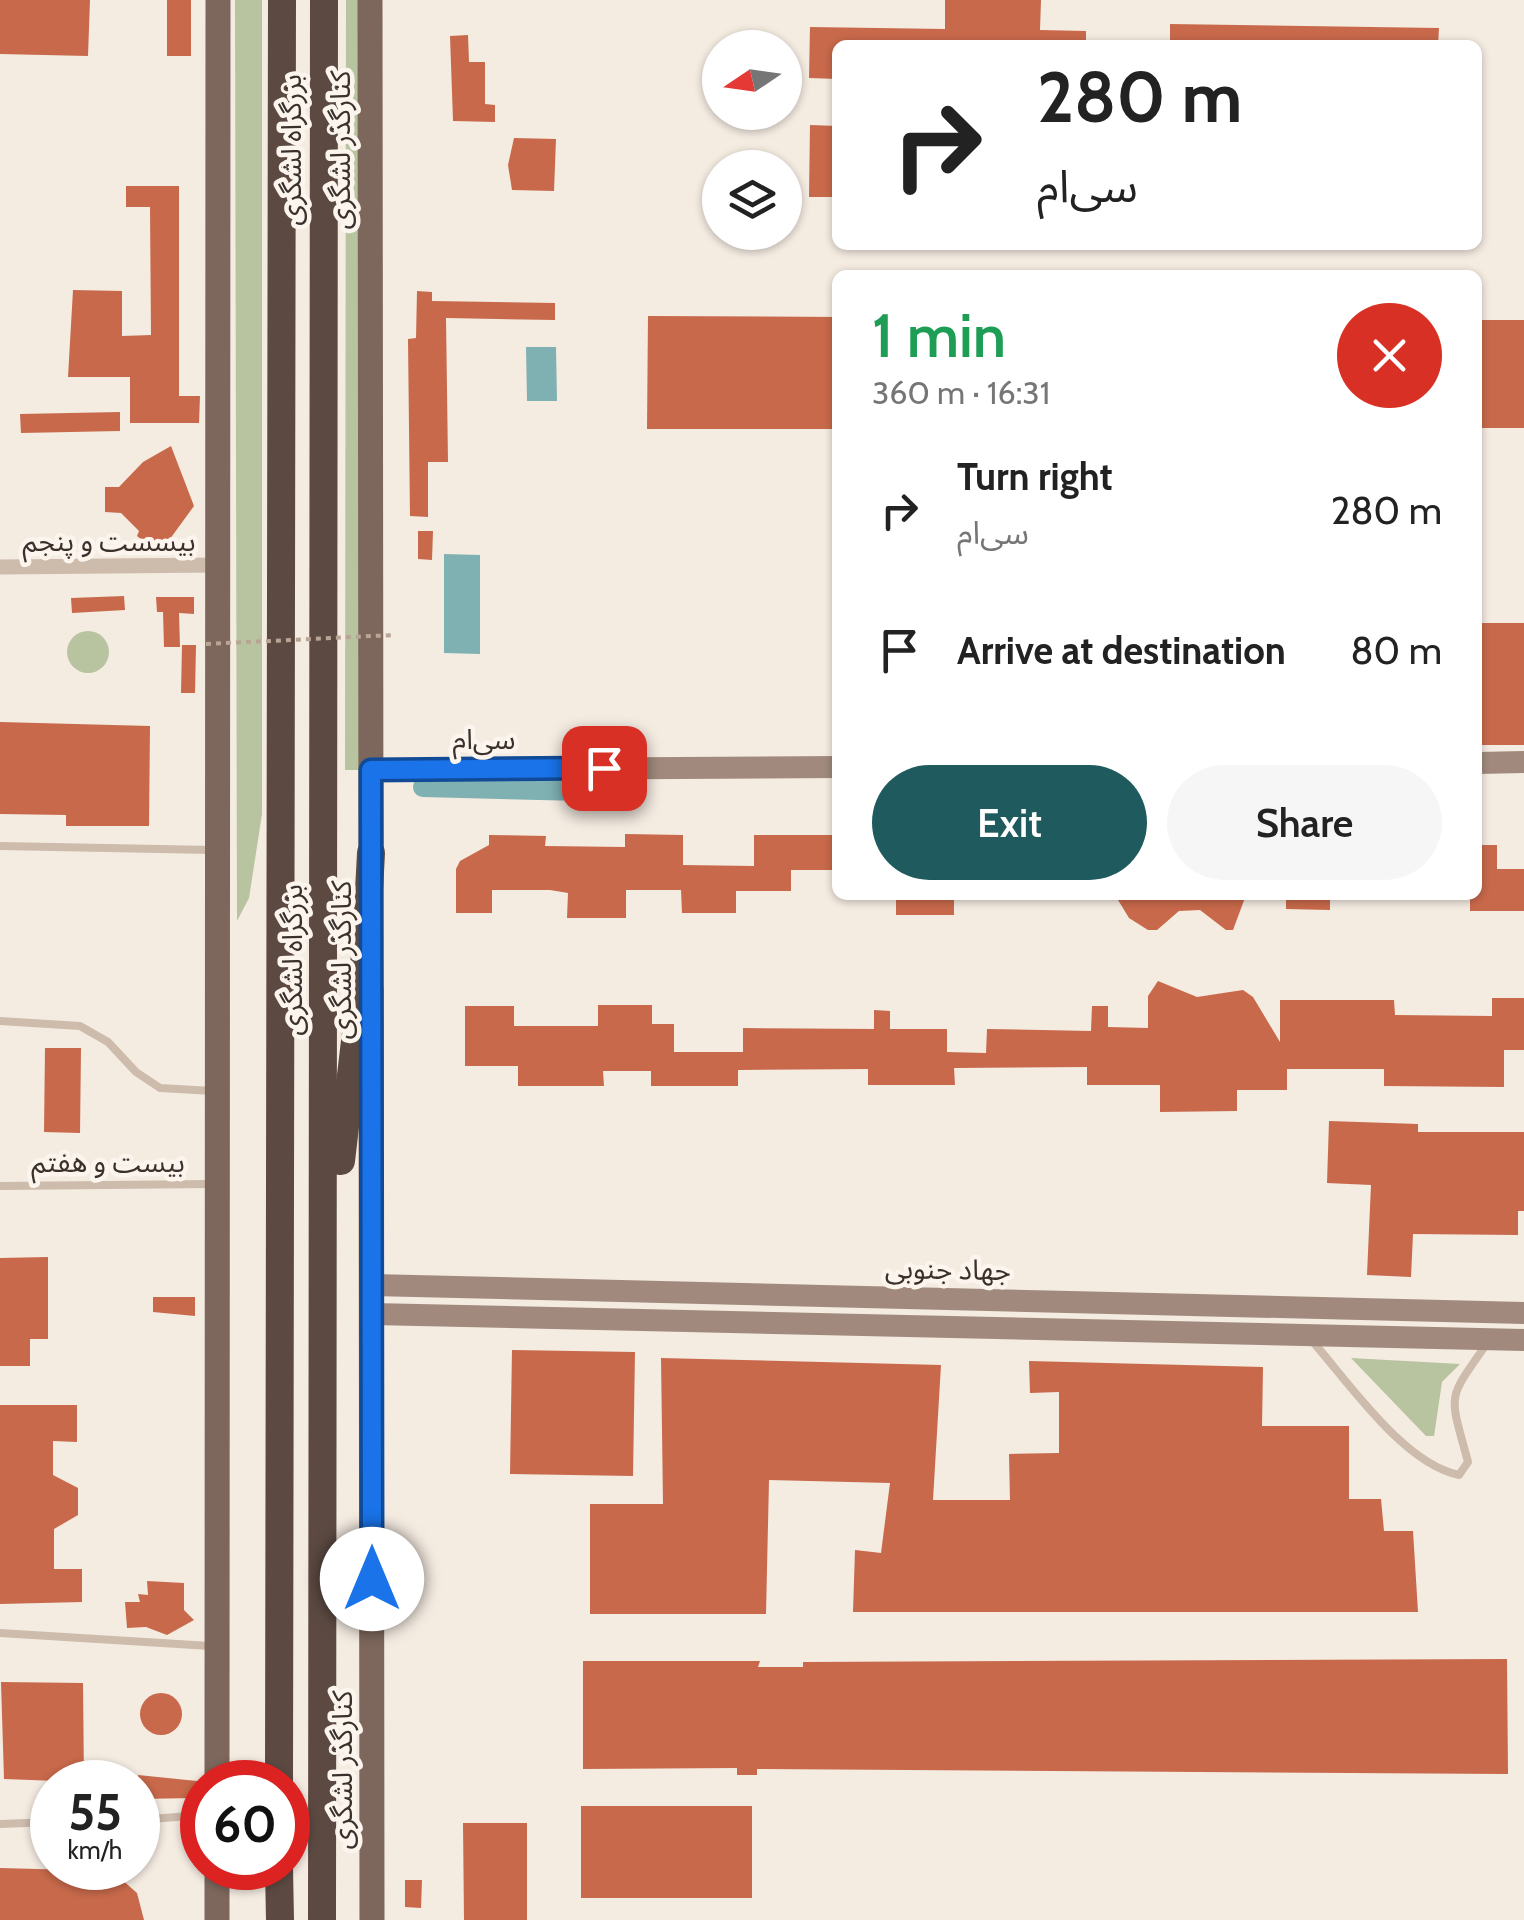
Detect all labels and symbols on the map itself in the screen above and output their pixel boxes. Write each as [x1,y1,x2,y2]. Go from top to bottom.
north arrow [702,30,802,130]
street label: کنارگذر لشگری [323,70,357,230]
street label: بزرگراه لشگری [274,74,308,226]
street label: بیسست و پنجم [23,524,195,563]
street label: سی‌ام [453,722,515,760]
pin [562,726,647,811]
street label: کنارگذر لشگری [324,880,358,1040]
street label: بزرگراه لشگری [275,884,309,1036]
street label: بیست و هفتم [31,1145,185,1184]
street label: جهاد جنوبی [885,1251,1011,1287]
position arrow [320,1527,424,1631]
street label: کنارگذر لشگری [325,1690,359,1850]
speed limit sign: 60 [180,1760,310,1890]

